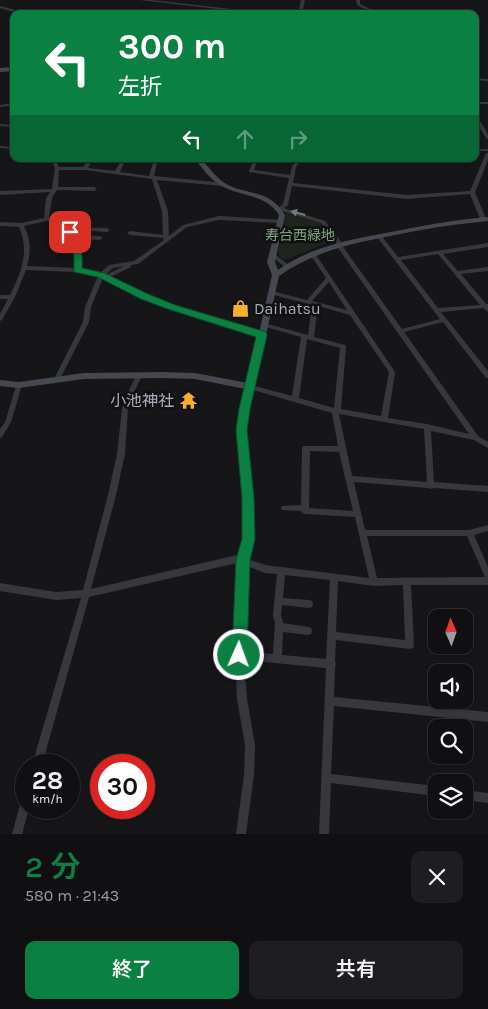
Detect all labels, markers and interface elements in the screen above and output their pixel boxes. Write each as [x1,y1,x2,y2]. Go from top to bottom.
text: 300 m [118,26,226,67]
icon: left [35,30,100,95]
text: 左折 [118,74,162,100]
icon: left [178,125,206,153]
icon: ahead [231,125,259,153]
icon: right [284,125,312,153]
one-way arrow [290,209,305,217]
pin [49,211,91,253]
icon: arrive [56,218,84,246]
park label: 寿台西緑地 [265,227,335,244]
shop icon: Daihatsu [230,298,250,318]
place label: Daihatsu [254,299,321,318]
temple icon: 小池神社 [178,390,198,410]
place label: 小池神社 [110,391,174,410]
north arrow [428,609,472,654]
map controls [428,609,473,819]
position arrow [212,628,264,680]
button: sound [428,664,473,709]
button: search [428,719,473,764]
speed limit sign: 30 [90,754,155,819]
text: 28 [32,766,63,795]
button: layers [428,774,473,819]
text: km/h [32,792,63,806]
text: 2 分 [25,849,80,885]
button: close [411,851,463,903]
text: 580 m · 21:43 [25,886,119,905]
button: 終了 [25,941,239,999]
button: 共有 [249,941,463,999]

